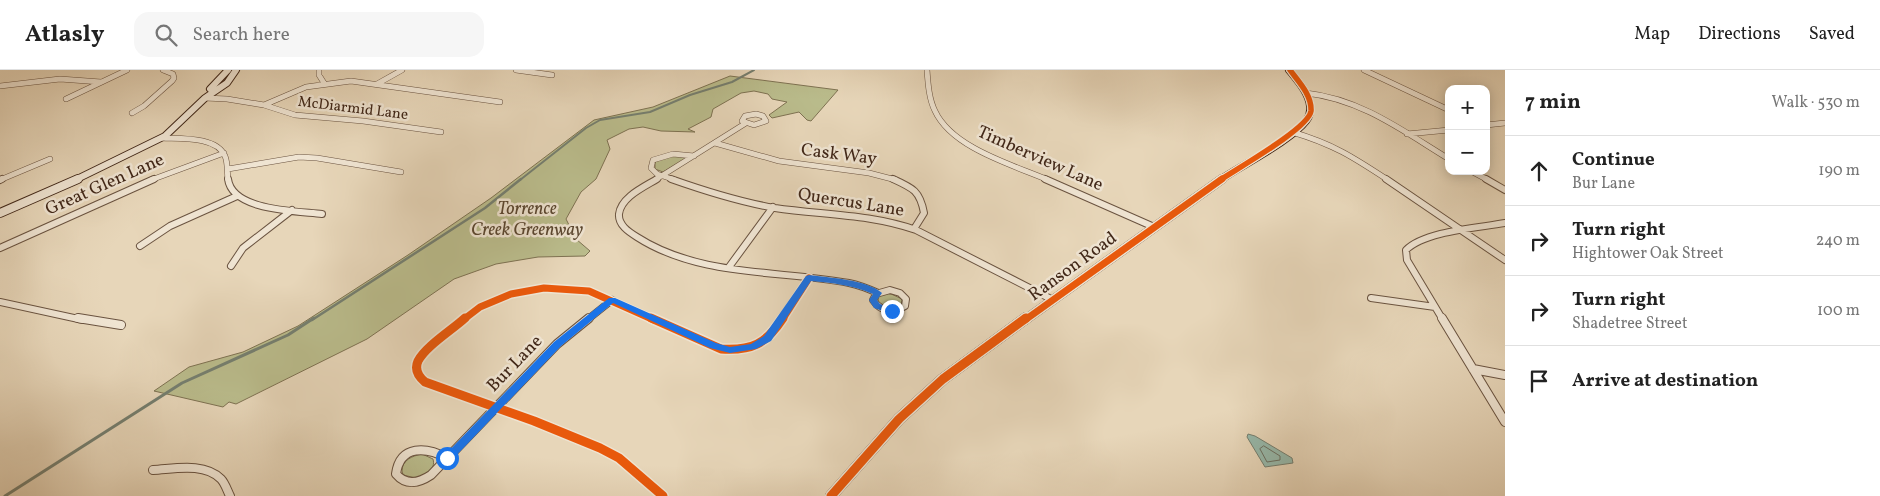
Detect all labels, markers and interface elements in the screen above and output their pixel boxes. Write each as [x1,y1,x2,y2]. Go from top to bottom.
search box [134,12,484,57]
text: Atlasly [25,18,104,52]
icon: search [152,21,180,49]
text: Search here [192,22,290,48]
text: Map [1634,22,1670,47]
text: Directions [1698,22,1781,47]
text: Saved [1809,22,1855,47]
map controls [1445,85,1490,175]
button: + [1445,85,1490,130]
text: 7 min [1525,88,1581,117]
street label: McDiarmid Lane [297,92,409,126]
text: Walk · 530 m [1772,92,1860,114]
street label: Timberview Lane [973,120,1107,198]
button: − [1445,130,1490,175]
street label: Cask Way [800,138,879,172]
text: Continue [1572,147,1655,173]
street label: Great Glen Lane [42,148,168,222]
icon: ahead [1525,157,1553,185]
text: 190 m [1818,160,1860,182]
text: Bur Lane [1572,173,1635,195]
street label: Quercus Lane [796,182,906,224]
park label: Torrence Creek Greenway [471,197,583,243]
text: Turn right [1572,217,1665,243]
street label: Ranson Road [1023,226,1123,308]
icon: right [1525,227,1553,255]
text: 240 m [1816,230,1860,252]
text: Hightower Oak Street [1572,243,1724,265]
text: Turn right [1572,287,1665,313]
icon: right [1525,297,1553,325]
route end [881,300,904,323]
text: 100 m [1817,300,1860,322]
text: Shadetree Street [1572,313,1688,335]
street label: Bur Lane [481,330,549,398]
icon: arrive [1525,367,1553,395]
text: Arrive at destination [1572,368,1758,394]
route start [436,447,459,470]

